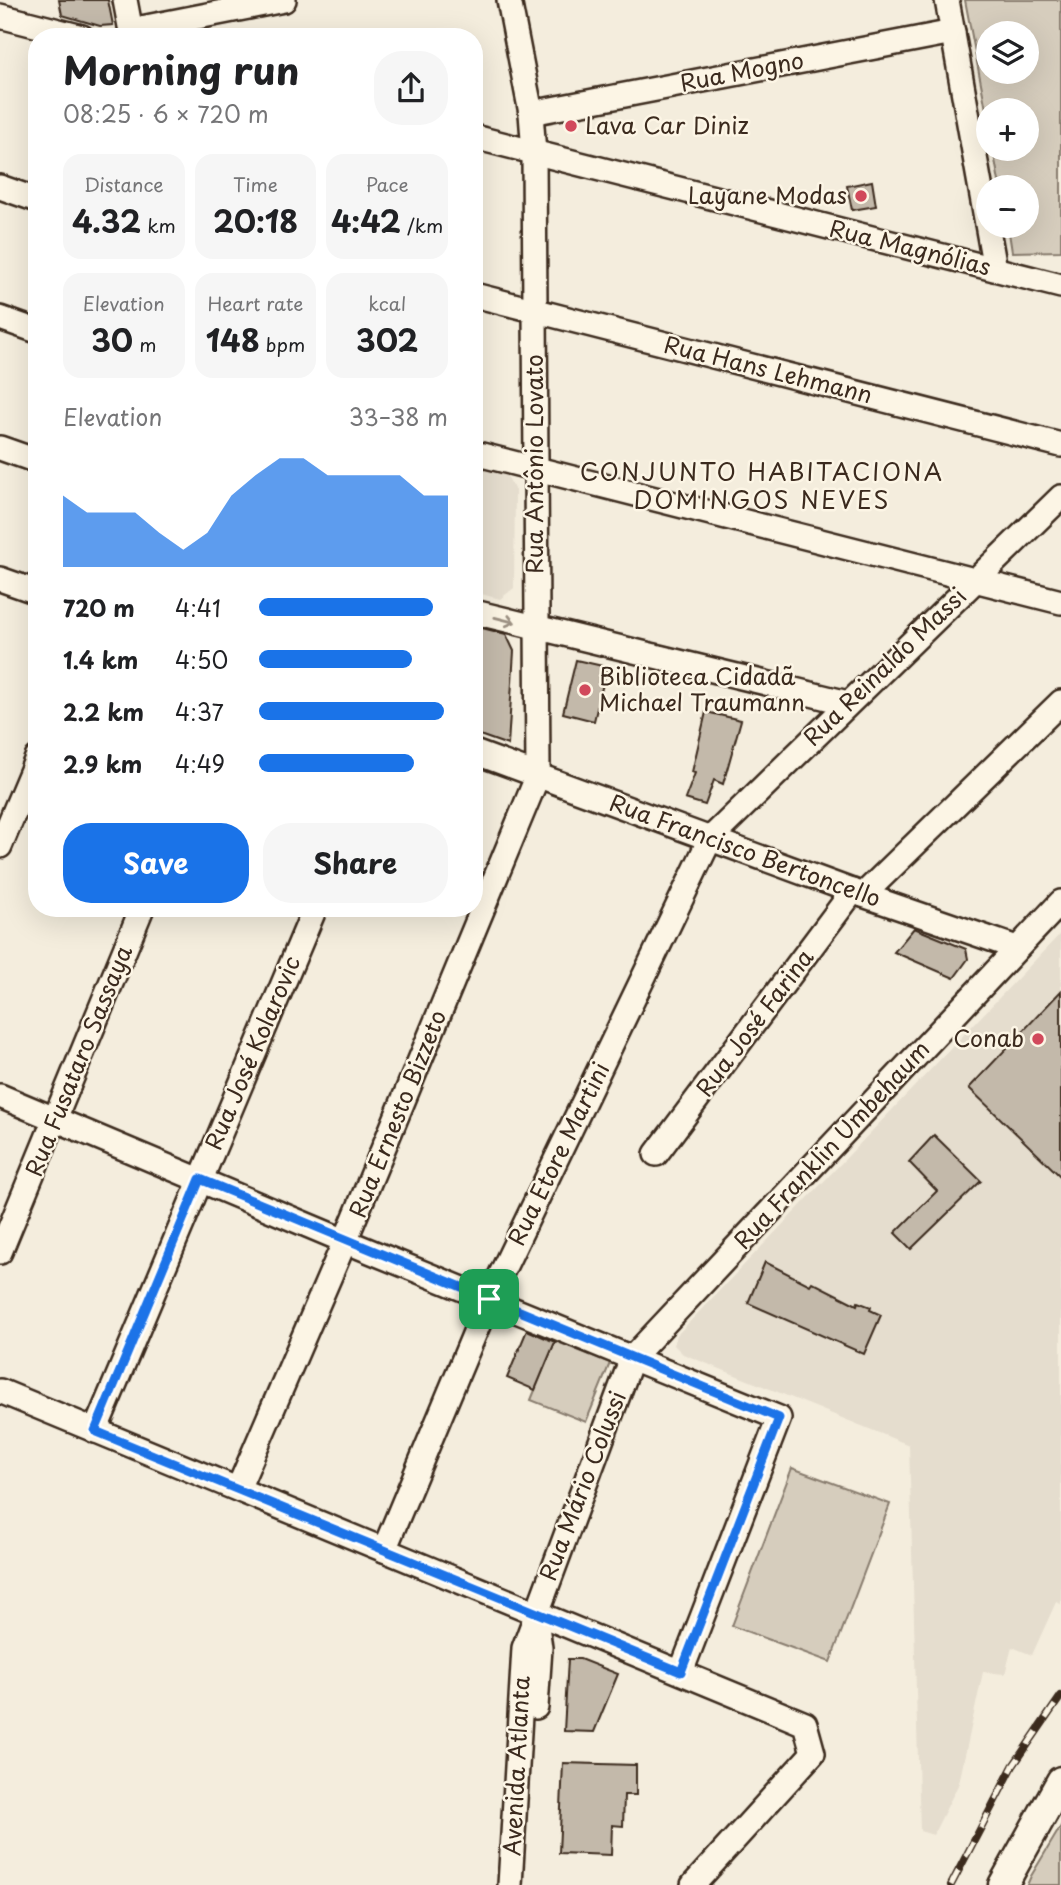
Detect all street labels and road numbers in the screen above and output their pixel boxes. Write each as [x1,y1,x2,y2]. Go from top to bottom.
street label: Rua Mogno [677,41,807,100]
street label: Rua Magnólias [826,210,995,283]
street label: Rua Hans Lehmann [661,326,876,411]
street label: Rua Antônio Lovato [516,354,551,574]
street label: Rua Reinaldo Massi [794,579,973,753]
street label: Rua Francisco Bertoncello [605,784,886,915]
street label: Rua Fusataro Sassaya [15,939,140,1181]
street label: Rua José Farina [687,940,821,1103]
street label: Rua José Kolarovic [195,950,308,1155]
street label: Rua Ernesto Bizzeto [339,1004,454,1222]
street label: Rua Franklin Umbehaum [725,1032,937,1256]
street label: Rua Etore Martini [498,1056,617,1251]
street label: Rua Mário Colussi [529,1385,634,1585]
street label: Avenida Atlanta [493,1674,538,1857]

